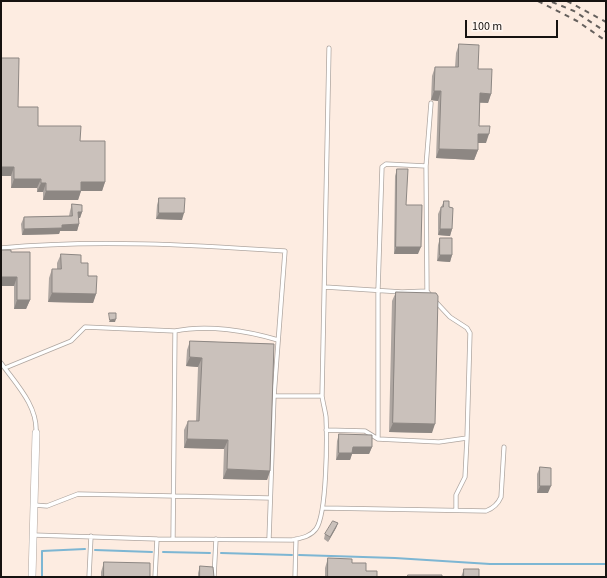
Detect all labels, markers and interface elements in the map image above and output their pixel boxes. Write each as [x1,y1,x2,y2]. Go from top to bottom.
scale bar [467,12,560,38]
text: 100 m [472,18,502,35]

